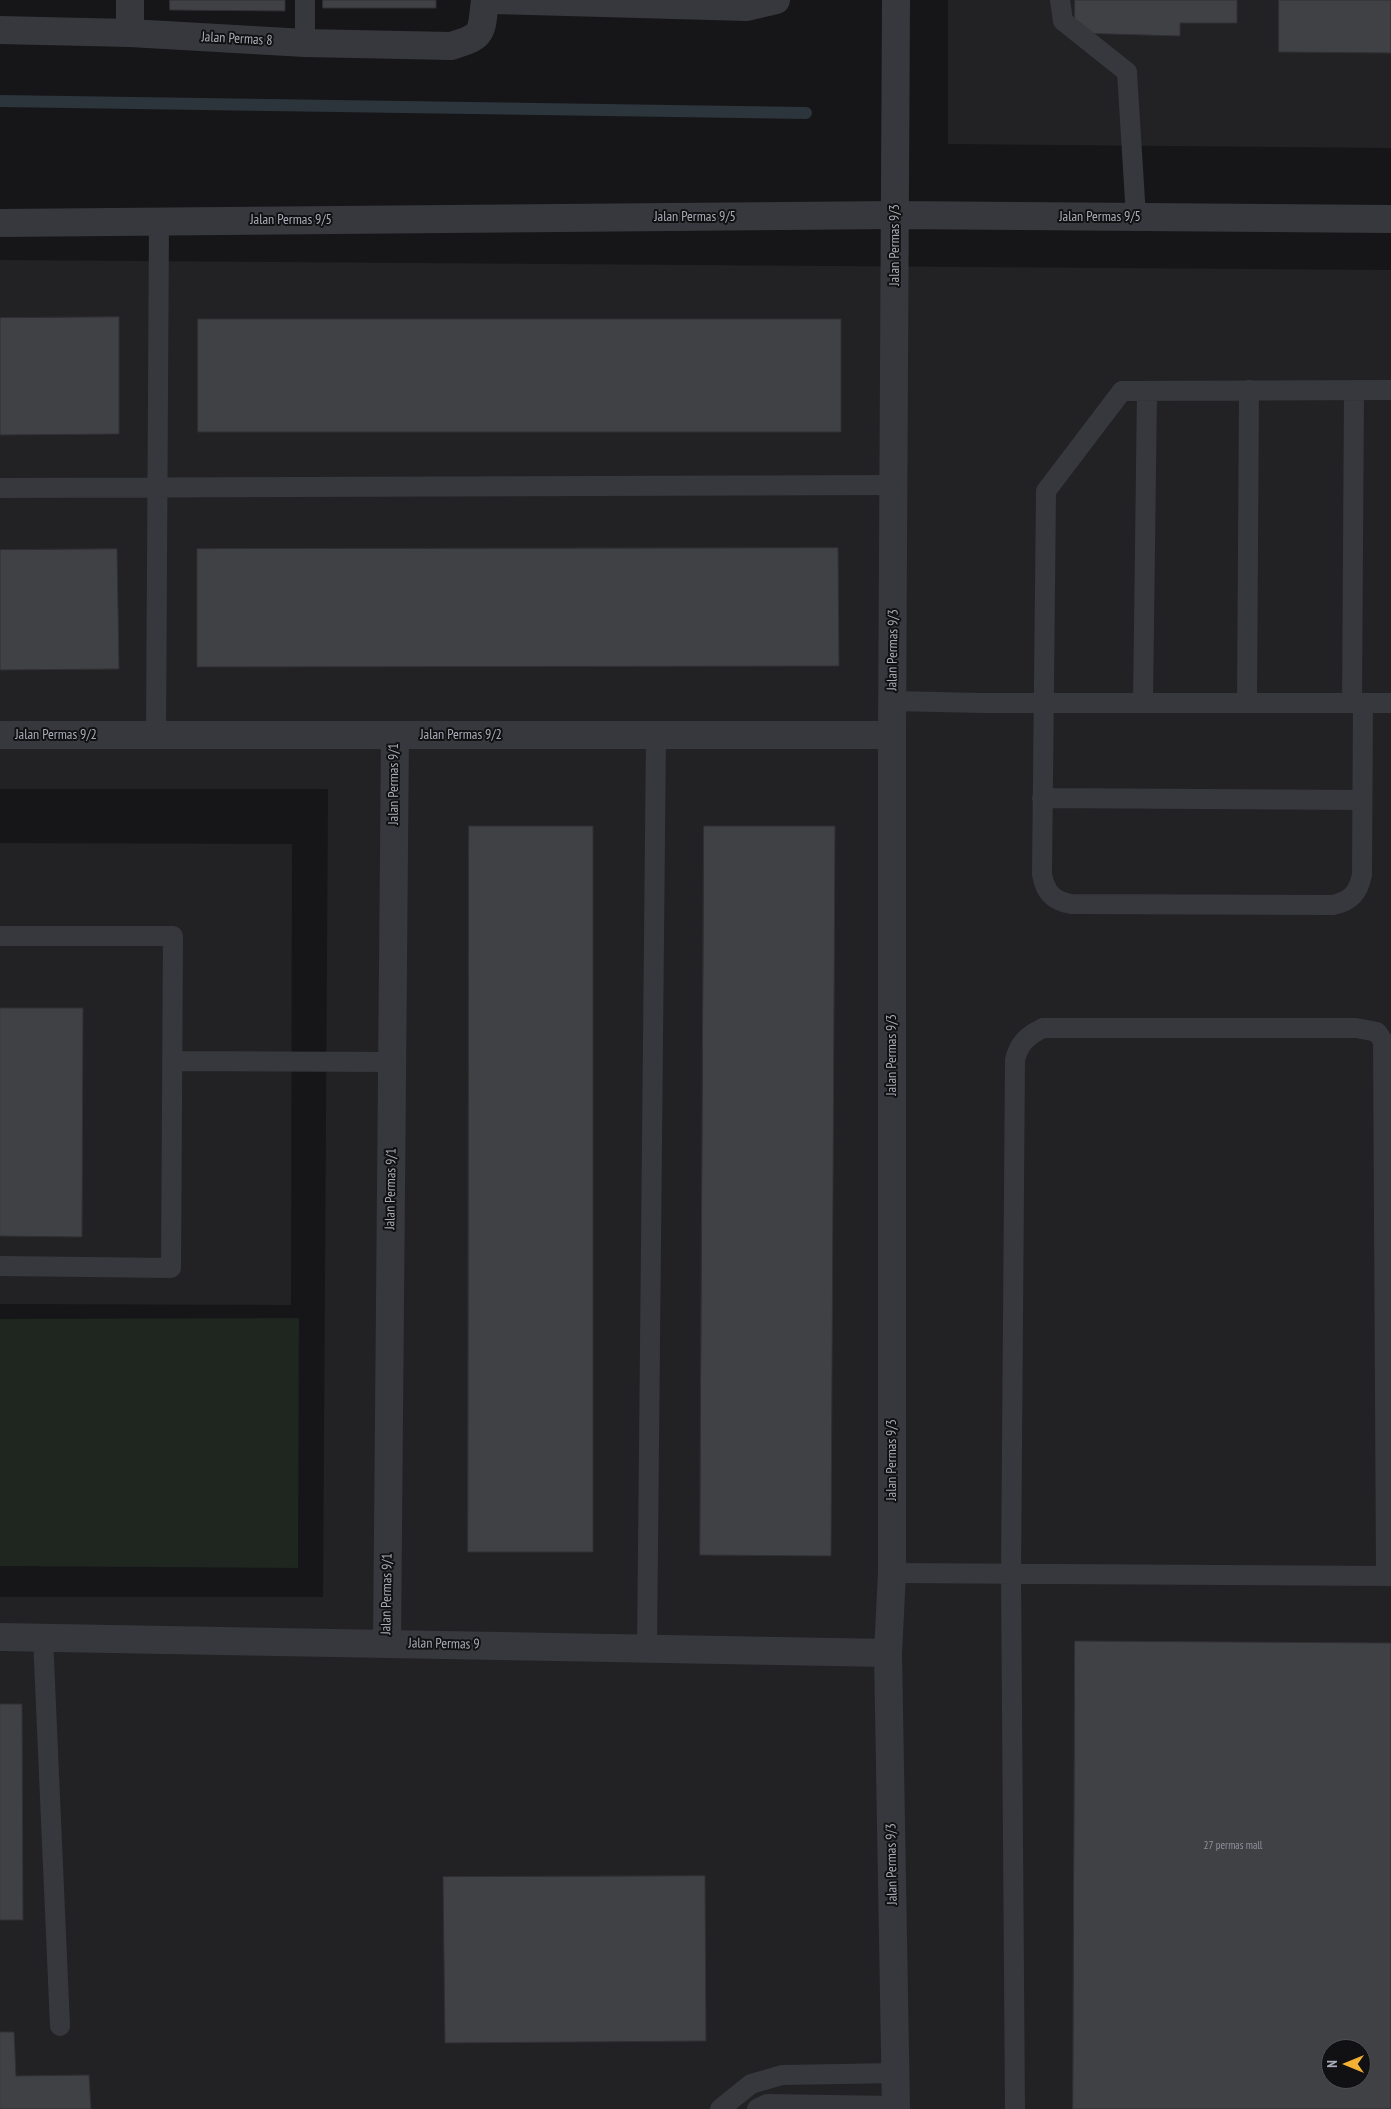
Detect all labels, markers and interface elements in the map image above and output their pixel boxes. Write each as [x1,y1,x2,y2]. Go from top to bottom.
street label: Jalan Permas 8 [201,29,273,49]
street label: Jalan Permas 9/3 [887,204,903,286]
street label: Jalan Permas 9/5 [654,209,736,225]
street label: Jalan Permas 9/5 [1059,209,1141,225]
street label: Jalan Permas 9/5 [250,212,332,228]
street label: Jalan Permas 9/3 [884,609,902,691]
street label: Jalan Permas 9/2 [15,727,97,743]
street label: Jalan Permas 9/2 [420,727,502,743]
street label: Jalan Permas 9/1 [386,743,402,825]
street label: Jalan Permas 9/3 [884,1014,900,1096]
street label: Jalan Permas 9/1 [382,1148,400,1230]
street label: Jalan Permas 9/3 [884,1419,900,1501]
street label: Jalan Permas 9/1 [378,1553,396,1635]
street label: Jalan Permas 9 [408,1635,480,1653]
street label: Jalan Permas 9/3 [883,1823,901,1905]
house number: 27 permas mall [1204,1839,1262,1853]
north arrow [1321,2039,1371,2089]
text: N [1323,2060,1341,2068]

